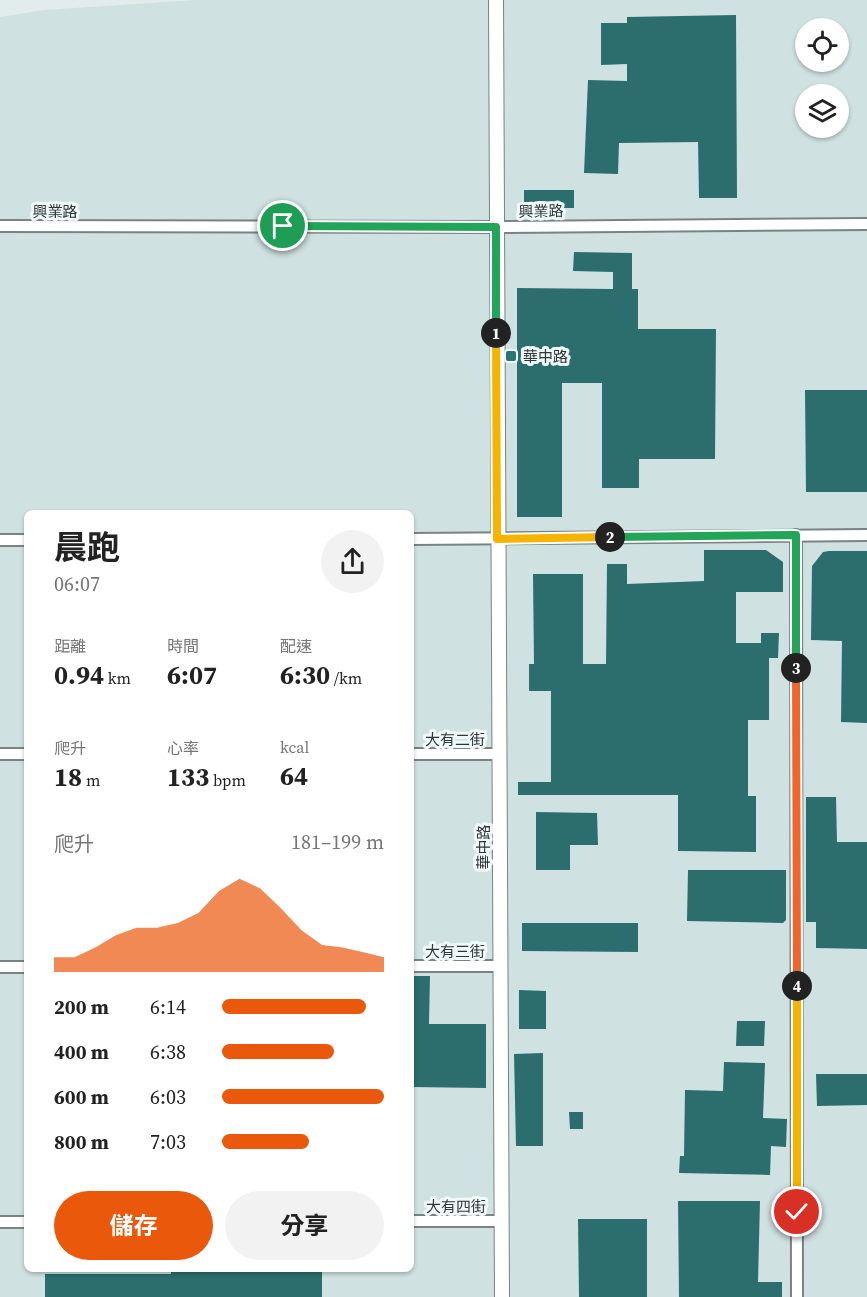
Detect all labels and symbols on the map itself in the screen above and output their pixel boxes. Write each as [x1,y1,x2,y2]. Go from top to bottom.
pin [257,200,308,251]
street label: 興業路 [518,200,564,222]
street label: 興業路 [32,201,78,222]
pin: 1 [481,318,511,348]
place label: 華中路 [523,346,568,367]
marker: 華中路 [504,349,518,363]
pin: 2 [595,522,625,552]
pin: 3 [781,653,811,683]
street label: 大有二街 [425,729,485,750]
street label: 華中路 [473,824,494,870]
street label: 大有三街 [425,941,485,962]
pin: 4 [782,971,812,1001]
pin [771,1186,822,1237]
street label: 大有四街 [426,1196,486,1217]

